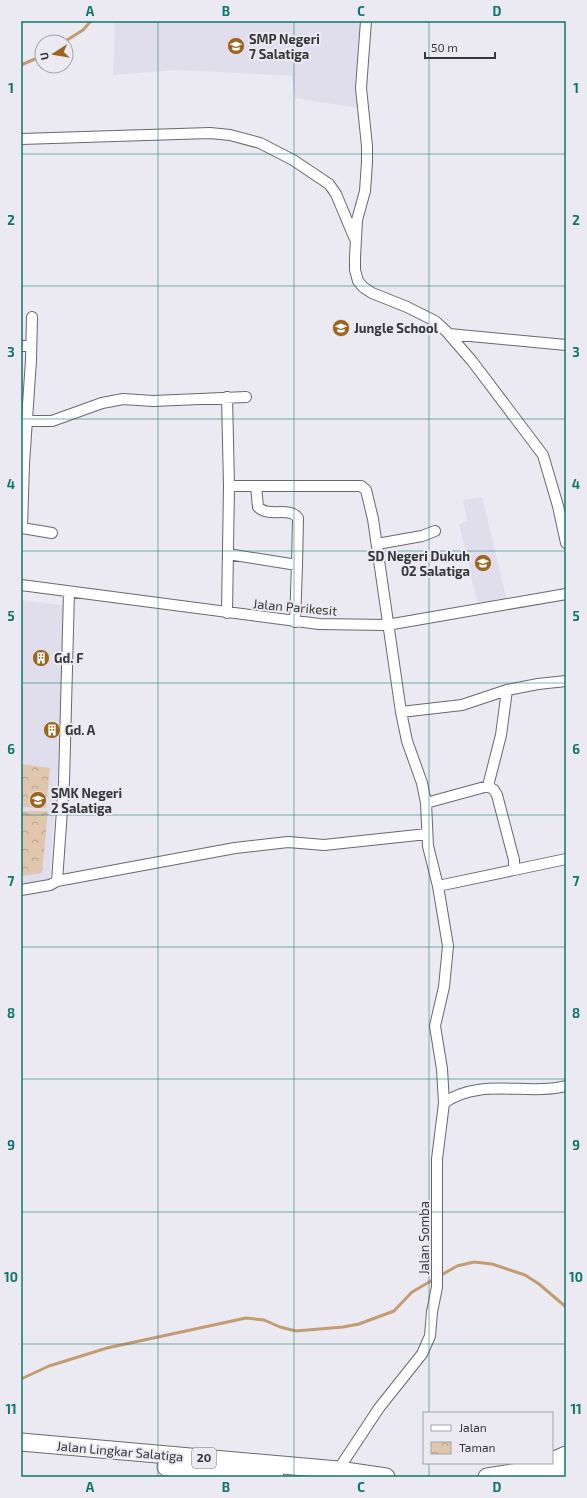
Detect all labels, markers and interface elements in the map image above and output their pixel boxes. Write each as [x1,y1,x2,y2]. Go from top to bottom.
text: A [86,3,95,19]
text: B [222,3,230,19]
text: C [357,3,365,19]
text: D [493,3,502,19]
place label: SMP Negeri 7 Salatiga [249,31,320,62]
north arrow [34,34,74,74]
scale bar [425,34,495,60]
school or university icon: SMP Negeri 7 Salatiga [226,36,246,56]
text: 50 m [431,40,458,54]
text: U [37,51,51,61]
text: 1 [8,80,14,96]
text: 1 [573,80,579,96]
text: 2 [7,212,15,228]
text: 2 [572,212,580,228]
school or university icon: Jungle School [331,318,351,338]
place label: Jungle School [354,320,439,336]
text: 3 [7,344,15,360]
text: 3 [572,344,580,360]
text: 4 [7,476,15,492]
text: 4 [572,476,580,492]
place label: SD Negeri Dukuh 02 Salatiga [368,548,470,579]
school or university icon: SD Negeri Dukuh 02 Salatiga [473,553,493,573]
street label: Jalan Parikesit [252,595,338,619]
text: 5 [7,608,15,624]
text: 5 [572,608,580,624]
building icon: Gd. F [31,648,51,668]
place label: Gd. F [54,650,83,666]
building icon: Gd. A [42,720,62,740]
place label: Gd. A [65,722,96,738]
text: 6 [7,741,15,757]
text: 6 [572,741,580,757]
place label: SMK Negeri 2 Salatiga [51,785,122,816]
school or university icon: SMK Negeri 2 Salatiga [28,790,48,810]
text: 7 [8,873,15,889]
text: 7 [573,873,580,889]
text: 8 [7,1005,15,1021]
text: 8 [572,1005,580,1021]
text: 9 [7,1137,15,1153]
text: 9 [572,1137,580,1153]
street label: Jalan Somba [416,1201,432,1275]
text: 10 [4,1269,18,1285]
text: 10 [569,1269,583,1285]
text: 11 [5,1401,17,1417]
text: 11 [570,1401,582,1417]
legend [423,1412,553,1464]
text: Jalan [459,1420,487,1434]
street label: Jalan Lingkar Salatiga [56,1437,184,1465]
text: Taman [459,1440,496,1454]
road number: 20 [192,1448,216,1468]
text: A [86,1479,95,1495]
text: B [222,1479,230,1495]
text: C [357,1479,365,1495]
text: D [493,1479,502,1495]

